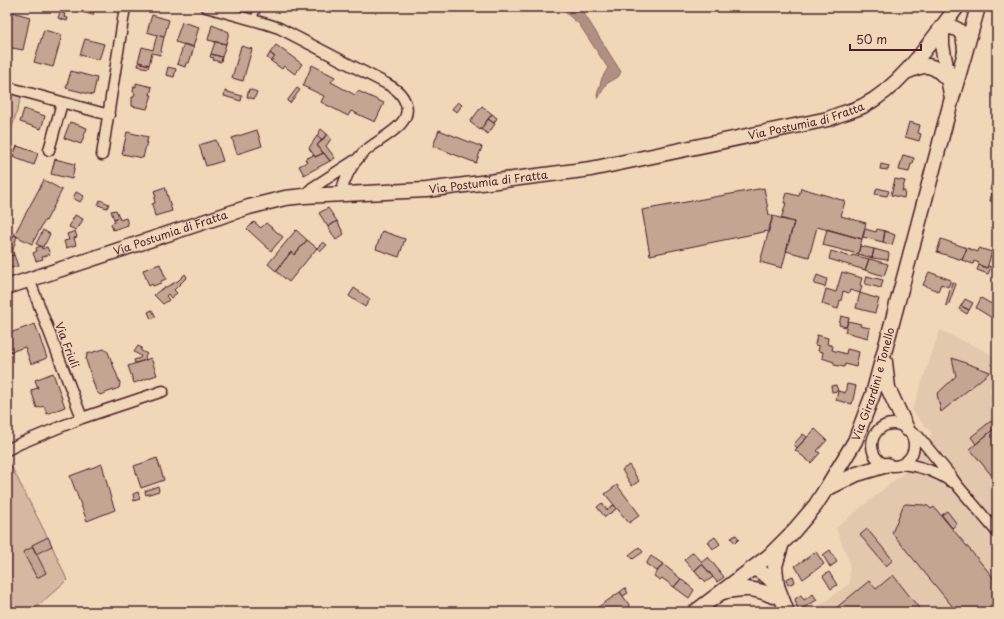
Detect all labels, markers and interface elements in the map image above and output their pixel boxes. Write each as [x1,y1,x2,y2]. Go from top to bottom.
scale bar [850,26,921,52]
text: 50 m [856,30,887,48]
street label: Via Postumia di Fratta [746,97,867,144]
street label: Via Postumia di Fratta [428,166,549,198]
street label: Via Postumia di Fratta [111,206,230,259]
street label: Via Friuli [51,319,84,370]
street label: Via Girardini e Tonello [847,325,898,443]

